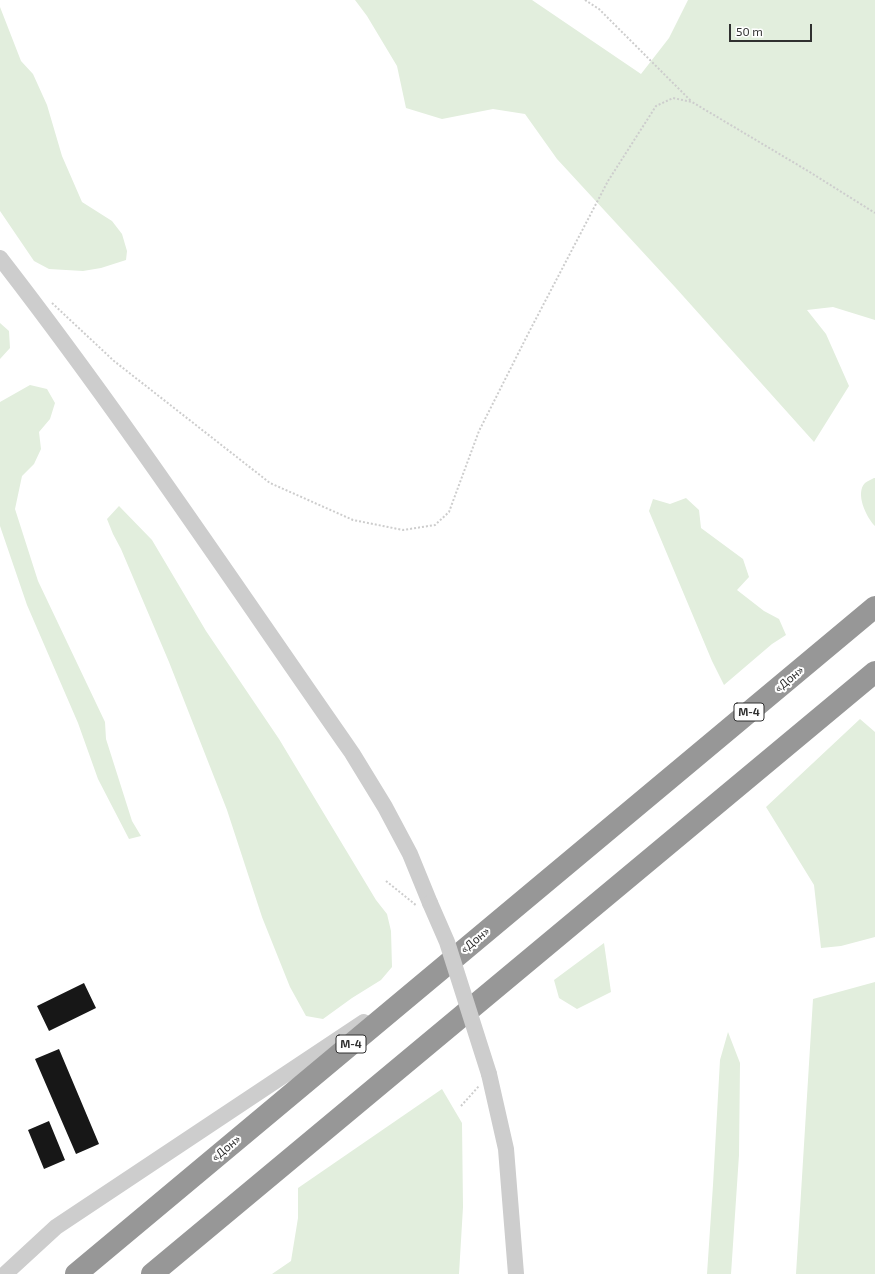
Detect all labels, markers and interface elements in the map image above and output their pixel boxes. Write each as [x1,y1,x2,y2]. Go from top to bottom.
scale bar [731,16,814,42]
text: 50 m [736,24,763,38]
street label: «Дон» [771,663,807,695]
road number: М-4 [734,703,764,721]
street label: «Дон» [457,924,493,956]
road number: М-4 [336,1035,366,1053]
street label: «Дон» [208,1132,244,1164]

